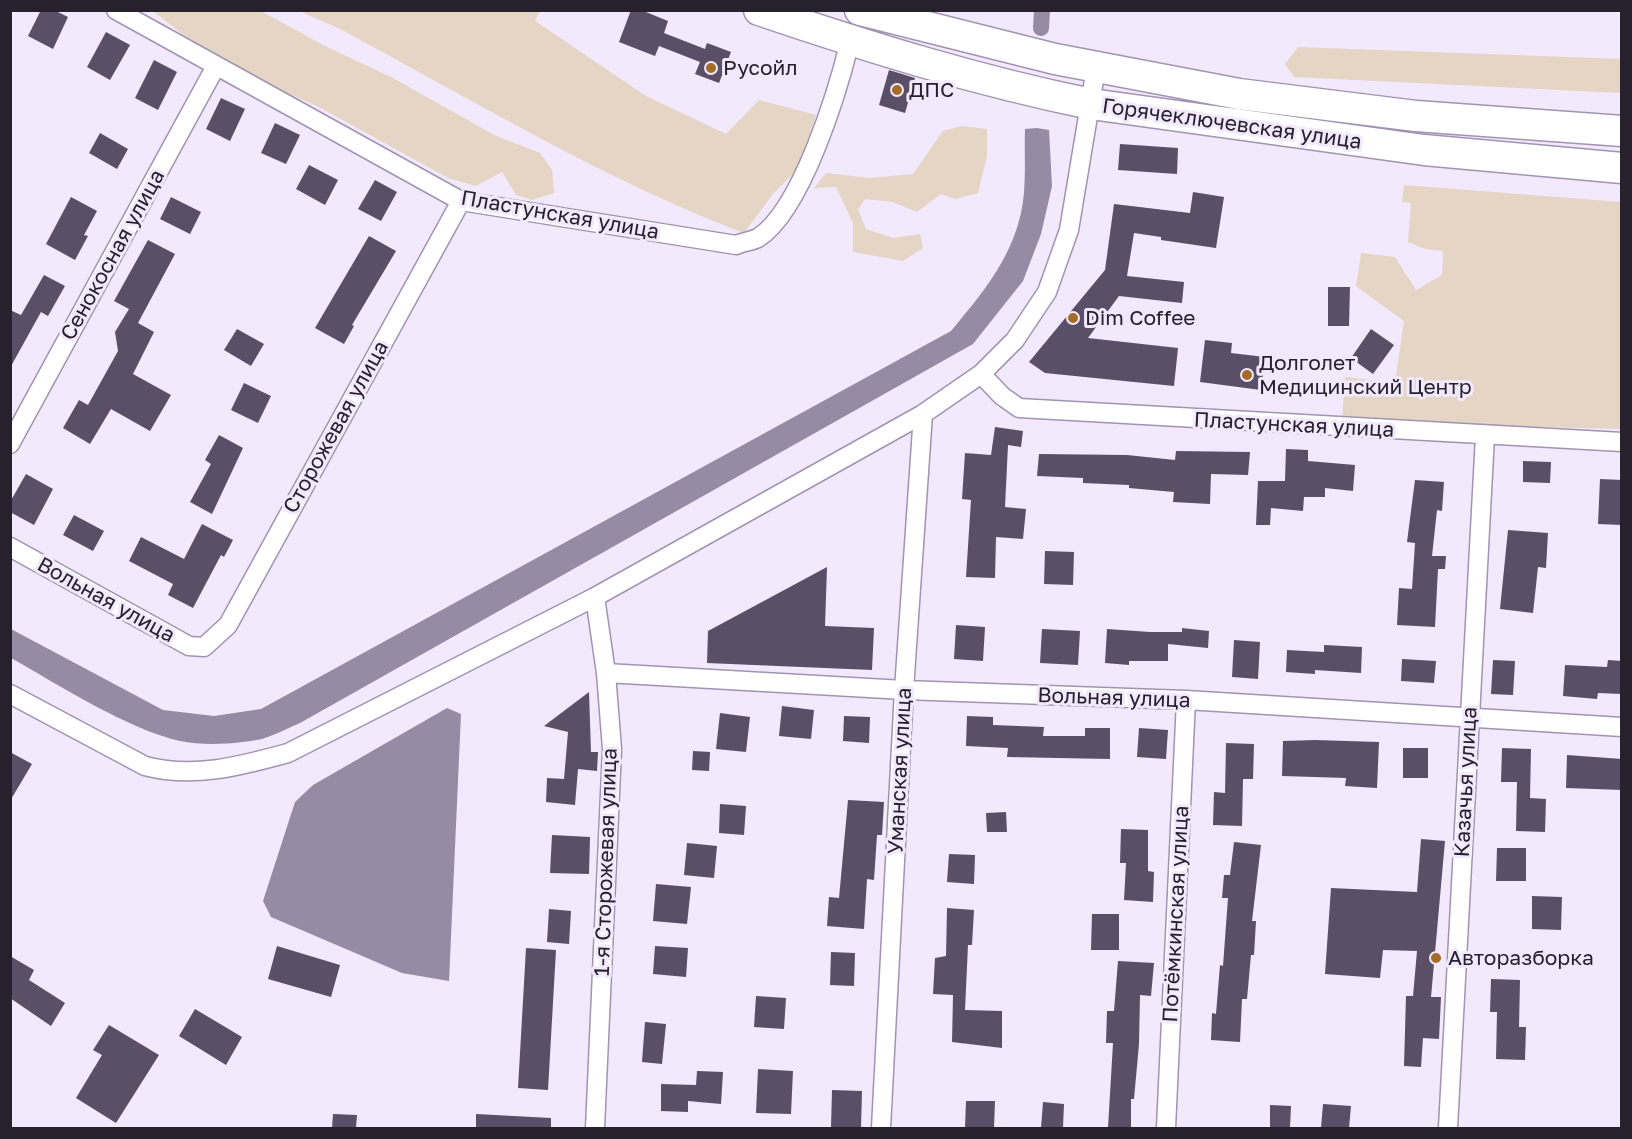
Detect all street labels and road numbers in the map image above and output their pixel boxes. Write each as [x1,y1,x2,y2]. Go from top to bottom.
street label: Горячеключевская улица [1101,93,1363,155]
street label: Сенокосная улица [56,165,170,345]
street label: Пластунская улица [459,185,661,245]
street label: Сторожевая улица [278,336,394,518]
street label: Пластунская улица [1193,407,1395,443]
street label: Вольная улица [33,552,179,648]
street label: Вольная улица [1037,683,1191,713]
street label: Уманская улица [883,687,917,855]
street label: Казачья улица [1449,706,1483,858]
street label: 1-я Сторожевая улица [589,747,623,977]
street label: Потёмкинская улица [1158,805,1194,1023]

